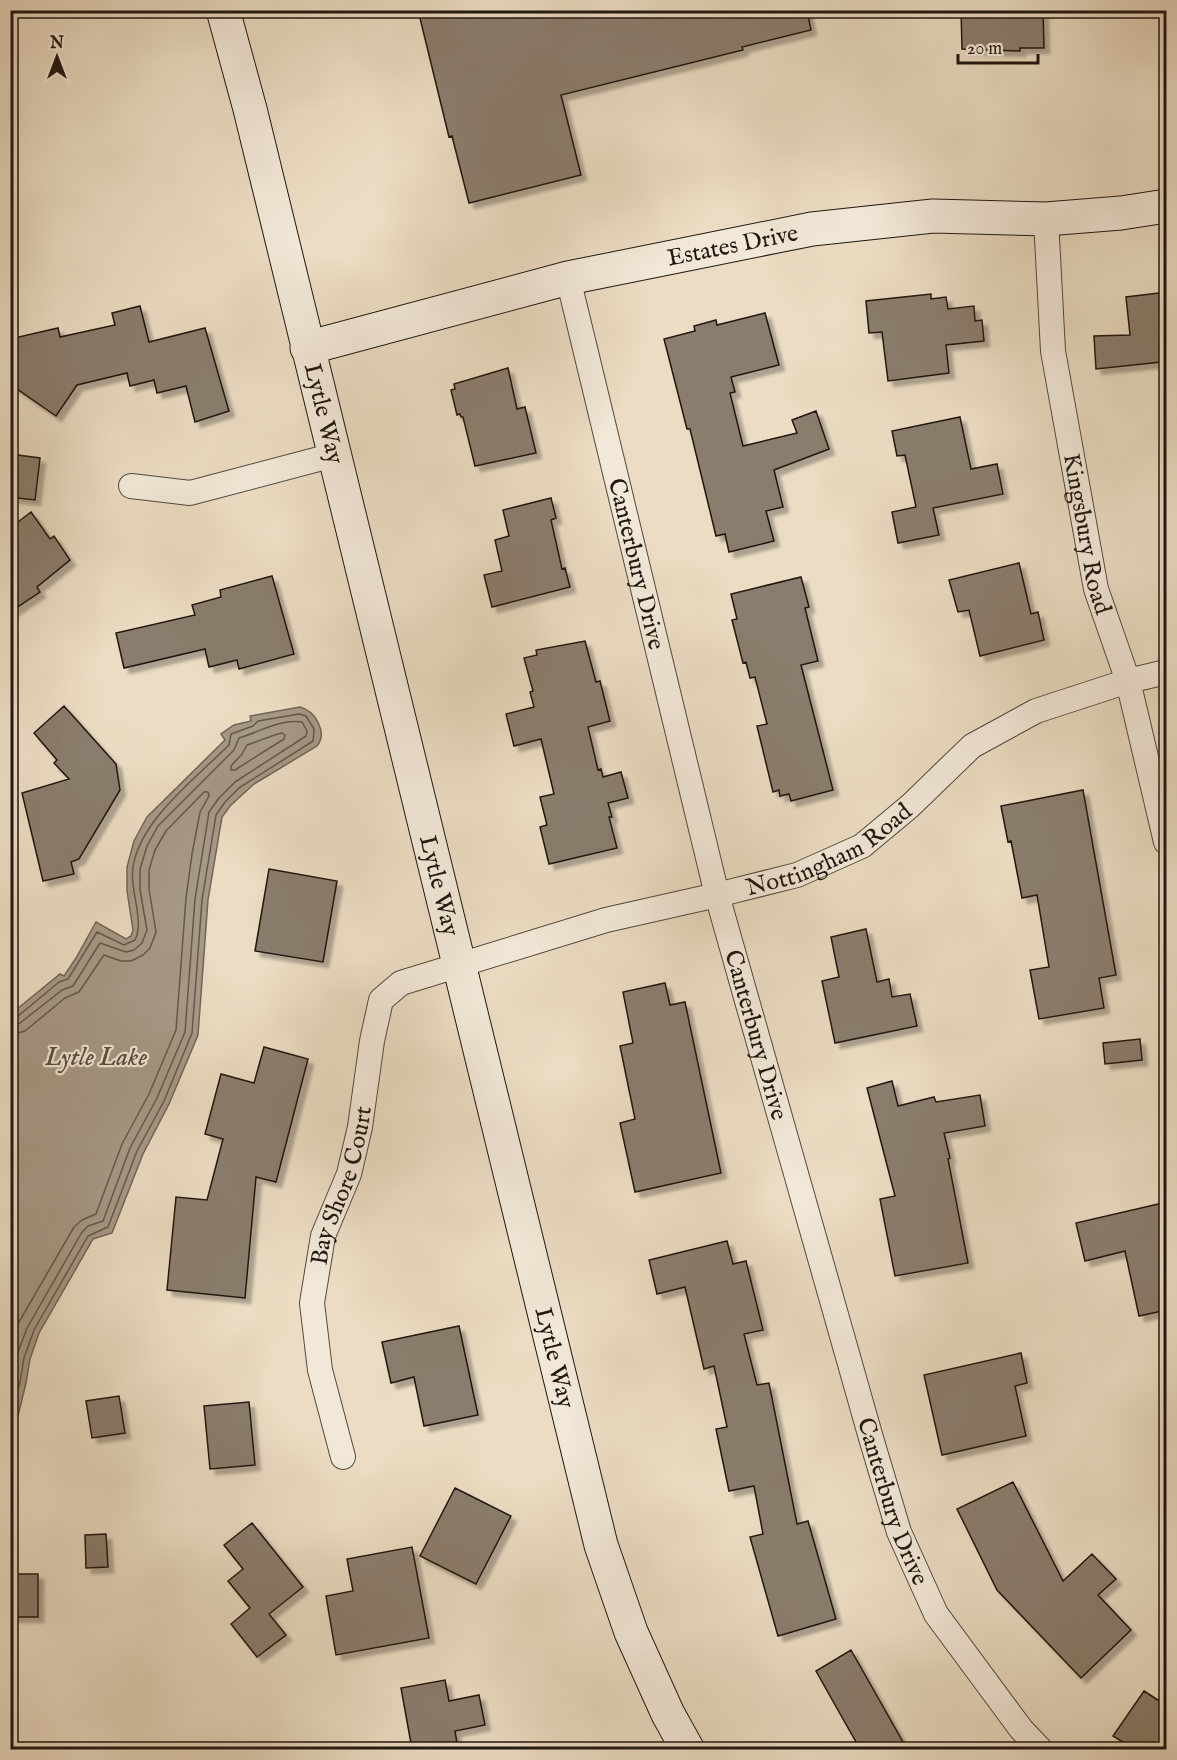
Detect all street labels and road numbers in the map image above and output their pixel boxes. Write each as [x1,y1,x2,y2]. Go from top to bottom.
street label: Estates Drive [665,218,801,275]
street label: Lytle Way [296,360,350,468]
street label: Kingsbury Road [1055,451,1118,619]
street label: Canterbury Drive [600,475,671,653]
street label: Nottingham Road [743,797,919,904]
street label: Lytle Way [411,832,466,940]
street label: Canterbury Drive [716,947,794,1124]
street label: Bay Shore Court [304,1104,380,1268]
street label: Lytle Way [526,1304,581,1412]
street label: Canterbury Drive [849,1414,935,1590]

